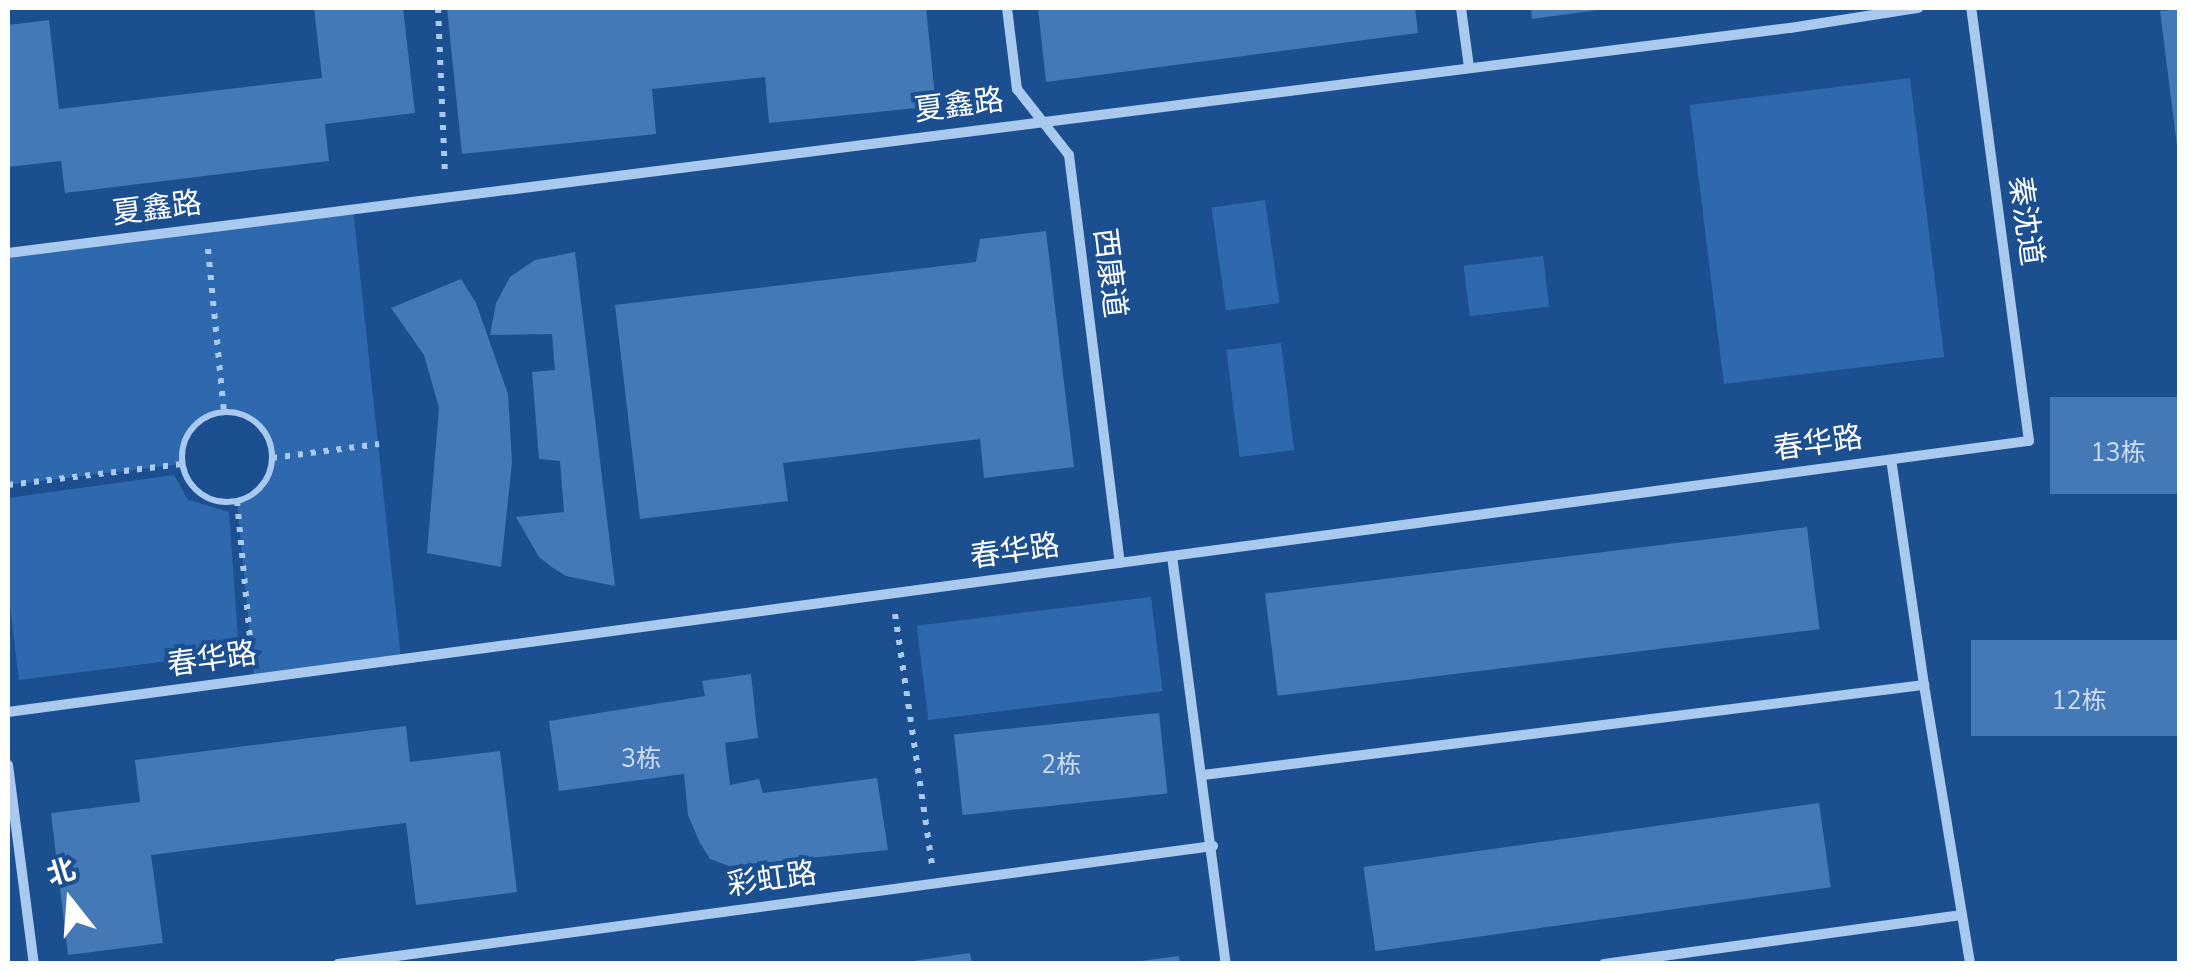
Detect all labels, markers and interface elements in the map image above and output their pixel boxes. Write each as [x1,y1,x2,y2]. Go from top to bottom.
street label: 夏鑫路 [912,83,1006,129]
street label: 秦沈道 [2001,174,2049,268]
street label: 夏鑫路 [110,186,204,232]
street label: 西康道 [1086,226,1132,320]
street label: 春华路 [1771,420,1865,468]
house number: 13栋 [2091,438,2145,468]
street label: 春华路 [968,528,1062,576]
street label: 春华路 [165,636,259,684]
house number: 12栋 [2052,686,2106,716]
house number: 3栋 [621,744,661,774]
house number: 2栋 [1041,750,1081,780]
text: 北 [42,850,80,895]
north arrow [20,851,120,951]
street label: 彩虹路 [725,856,819,904]

